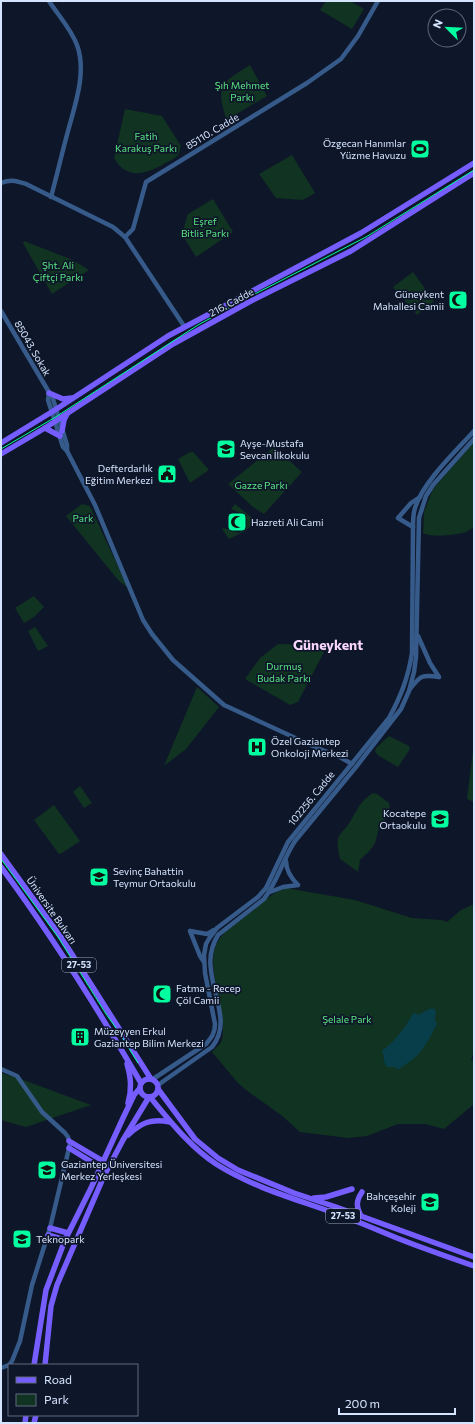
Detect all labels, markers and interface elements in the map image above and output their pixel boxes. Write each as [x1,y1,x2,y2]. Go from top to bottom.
north arrow [427,8,467,48]
text: N [430,17,445,30]
park label: Şıh Mehmet Parkı [215,79,269,103]
street label: 85110. Cadde [183,110,241,152]
park label: Fatih Karakuş Parkı [115,130,177,154]
place label: Özgecan Hanımlar Yüzme Havuzu [323,137,406,161]
sports icon: Özgecan Hanımlar Yüzme Havuzu [409,138,431,160]
park label: Eşref Bitlis Parkı [181,215,229,239]
park label: Şht. Ali Çiftçi Parkı [33,259,83,283]
street label: 216. Cadde [207,285,255,319]
place label: Güneykent Mahallesi Camii [373,288,444,312]
mosque icon: Güneykent Mahallesi Camii [447,289,469,311]
street label: 85043. Sokak [12,318,54,378]
place label: Ayşe-Mustafa Sevcan İlkokulu [240,437,309,461]
school or university icon: Ayşe-Mustafa Sevcan İlkokulu [215,438,237,460]
place label: Defterdarlık Eğitim Merkezi [85,462,154,486]
public building icon: Defterdarlık Eğitim Merkezi [156,463,178,485]
park label: Gazze Parkı [234,479,288,491]
mosque icon: Hazreti Ali Cami [226,511,248,533]
park label: Park [73,512,94,524]
place label: Hazreti Ali Cami [251,516,324,528]
district label: Güneykent [293,636,363,653]
park label: Durmuş Budak Parkı [257,660,311,684]
place label: Özel Gaziantep Onkoloji Merkezi [271,735,348,759]
hospital icon: Özel Gaziantep Onkoloji Merkezi [246,736,268,758]
street label: 102256. Cadde [285,768,337,828]
place label: Kocatepe Ortaokulu [379,807,426,831]
school or university icon: Kocatepe Ortaokulu [429,808,451,830]
place label: Sevinç Bahattin Teymur Ortaokulu [113,865,196,889]
school or university icon: Sevinç Bahattin Teymur Ortaokulu [88,866,110,888]
street label: Üniversite Bulvarı [24,874,80,946]
road number: 27-53 [62,958,96,972]
place label: Fatma - Recep Çöl Camii [176,982,241,1006]
mosque icon: Fatma - Recep Çöl Camii [151,983,173,1005]
park label: Şelale Park [322,1013,372,1025]
place label: Müzeyyen Erkul Gaziantep Bilim Merkezi [94,1025,204,1049]
building icon: Müzeyyen Erkul Gaziantep Bilim Merkezi [69,1026,91,1048]
place label: Gaziantep Üniversitesi Merkez Yerleşkesi [61,1158,162,1182]
school or university icon: Gaziantep Üniversitesi Merkez Yerleşkesi [36,1159,58,1181]
place label: Bahçeşehir Koleji [366,1190,416,1214]
school or university icon: Bahçeşehir Koleji [419,1191,441,1213]
road number: 27-53 [326,1209,360,1223]
school or university icon: Teknopark [11,1228,33,1250]
place label: Teknopark [36,1233,85,1245]
legend [8,1364,138,1416]
text: Road [44,1372,72,1386]
scale bar [339,1390,455,1416]
text: Park [44,1392,70,1406]
text: 200 m [345,1396,380,1410]

